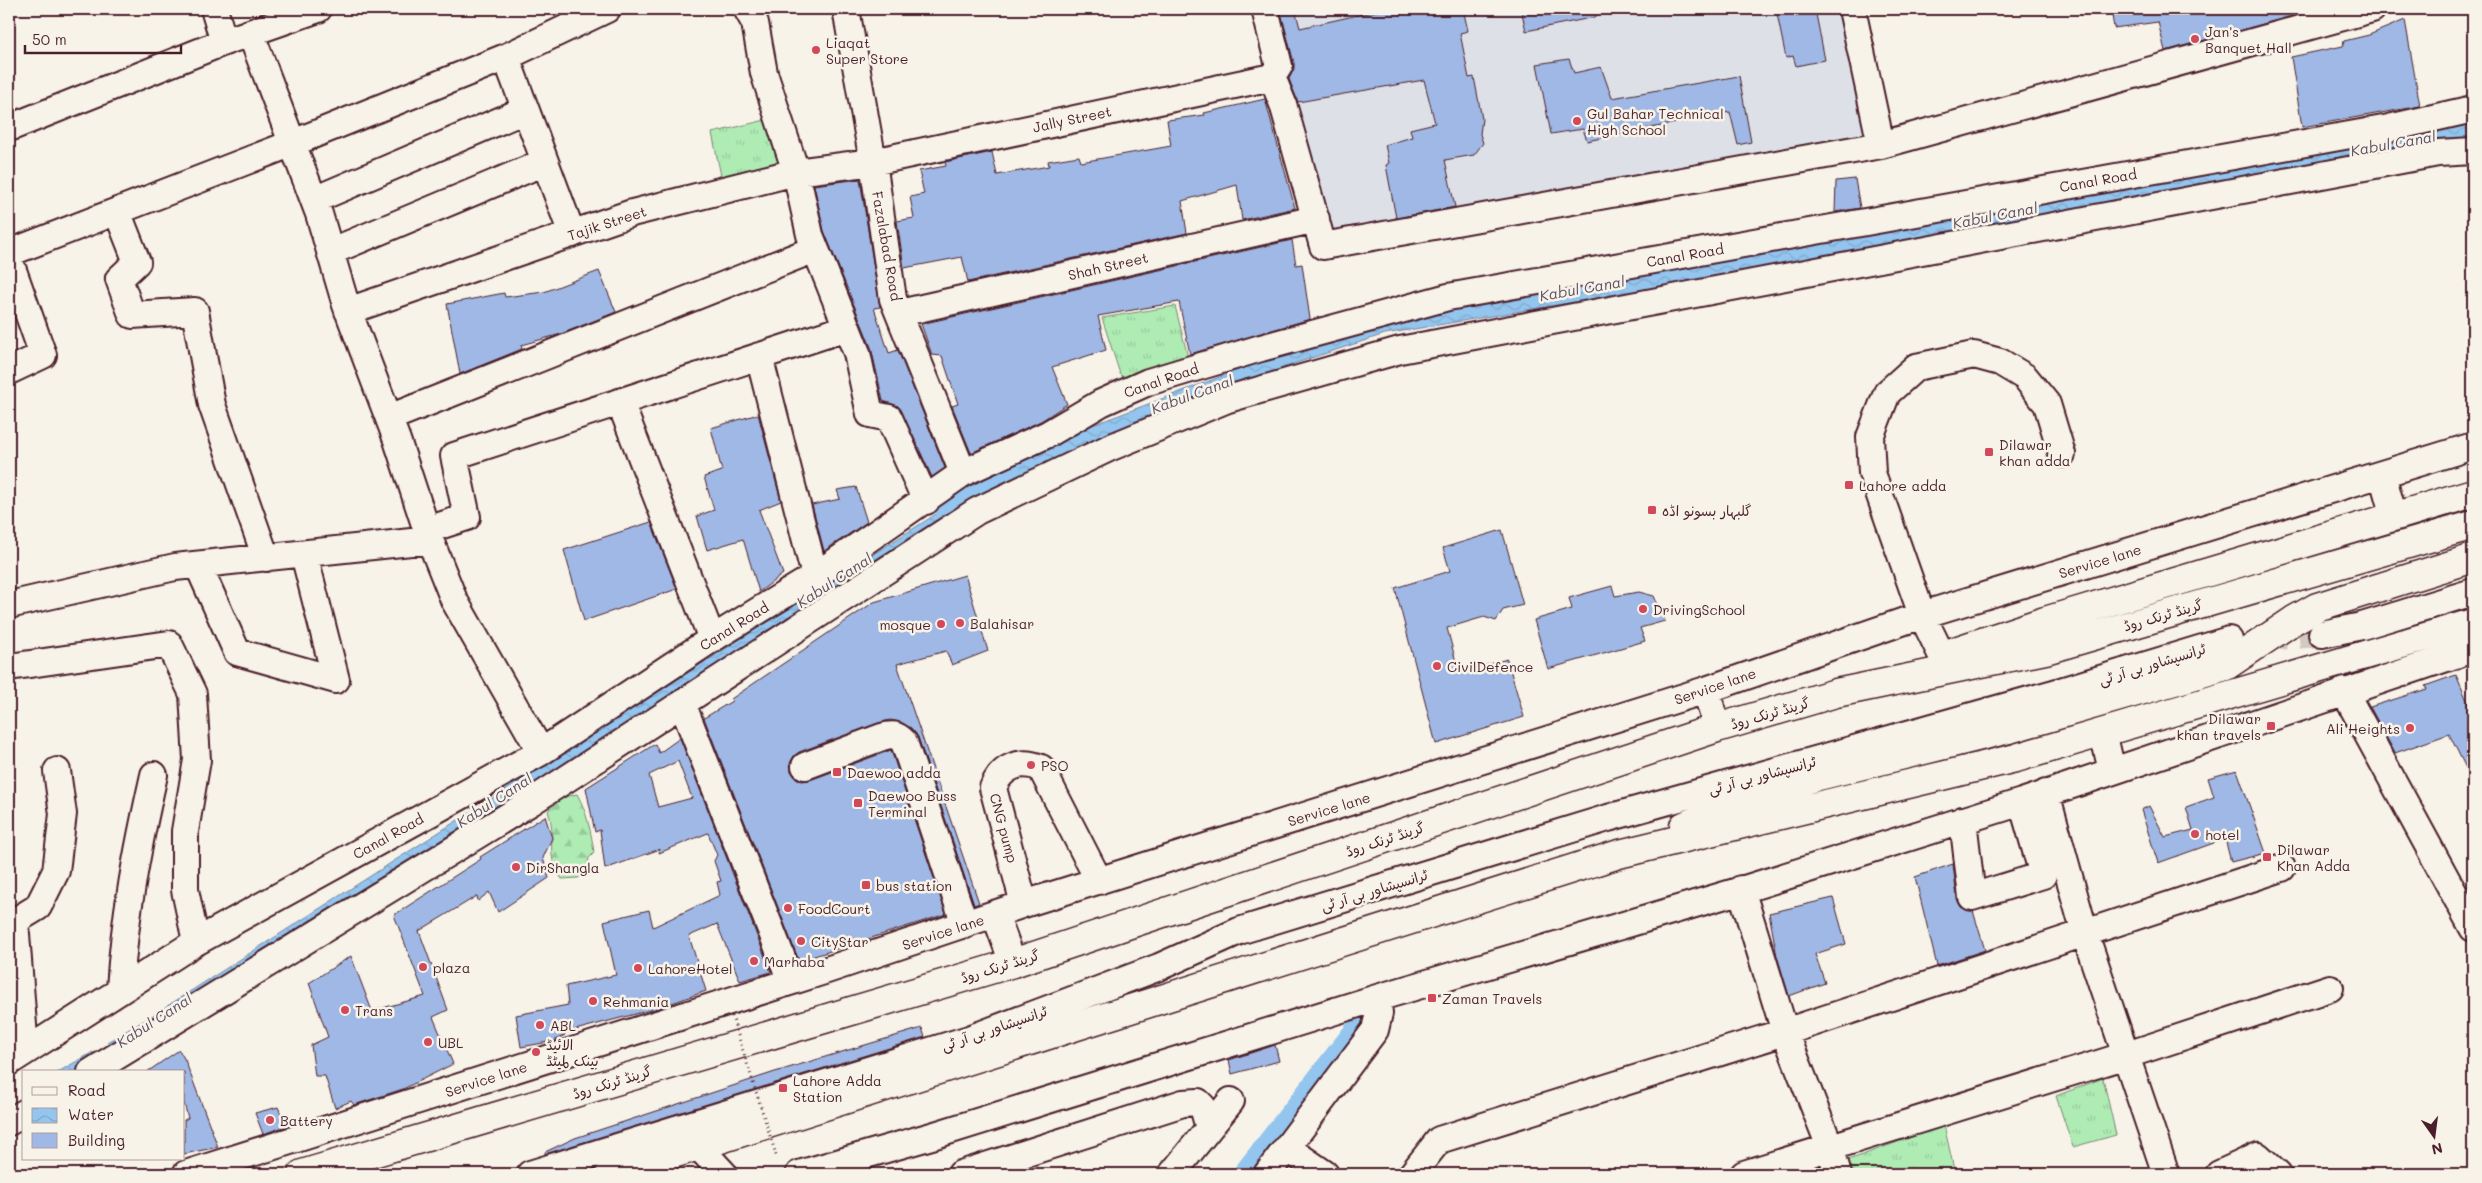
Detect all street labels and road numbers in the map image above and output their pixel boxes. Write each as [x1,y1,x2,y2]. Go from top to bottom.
street label: Jally Street [1031,101,1113,137]
street label: Canal Road [2058,164,2138,196]
street label: Fazalabad Road [868,190,906,303]
street label: Tajik Street [565,201,649,245]
street label: Canal Road [1645,239,1725,271]
street label: Shah Street [1066,248,1150,284]
street label: Canal Road [1121,358,1201,402]
street label: Service lane [2056,539,2144,583]
street label: گرینڈ ٹرنک روڈ [2121,595,2205,635]
street label: Canal Road [696,597,772,655]
street label: ٹرانسپشاور بی آر ٹی [2096,638,2209,690]
street label: Service lane [1672,663,1758,709]
street label: گرینڈ ٹرنک روڈ [1728,693,1812,733]
street label: ٹرانسپشاور بی آر ٹی [1706,751,1819,799]
street label: Service lane [1285,787,1373,831]
street label: CNG pump [986,791,1022,865]
street label: Canal Road [349,809,427,863]
street label: گرینڈ ٹرنک روڈ [1343,817,1427,861]
street label: ٹرانسپشاور بی آر ٹی [1318,864,1431,916]
street label: Service lane [899,910,987,954]
street label: گرینڈ ٹرنک روڈ [958,945,1042,987]
street label: ٹرانسپشاور بی آر ٹی [939,1001,1051,1056]
street label: Service lane [442,1057,530,1101]
street label: گرینڈ ٹرنک روڈ [570,1061,654,1103]

